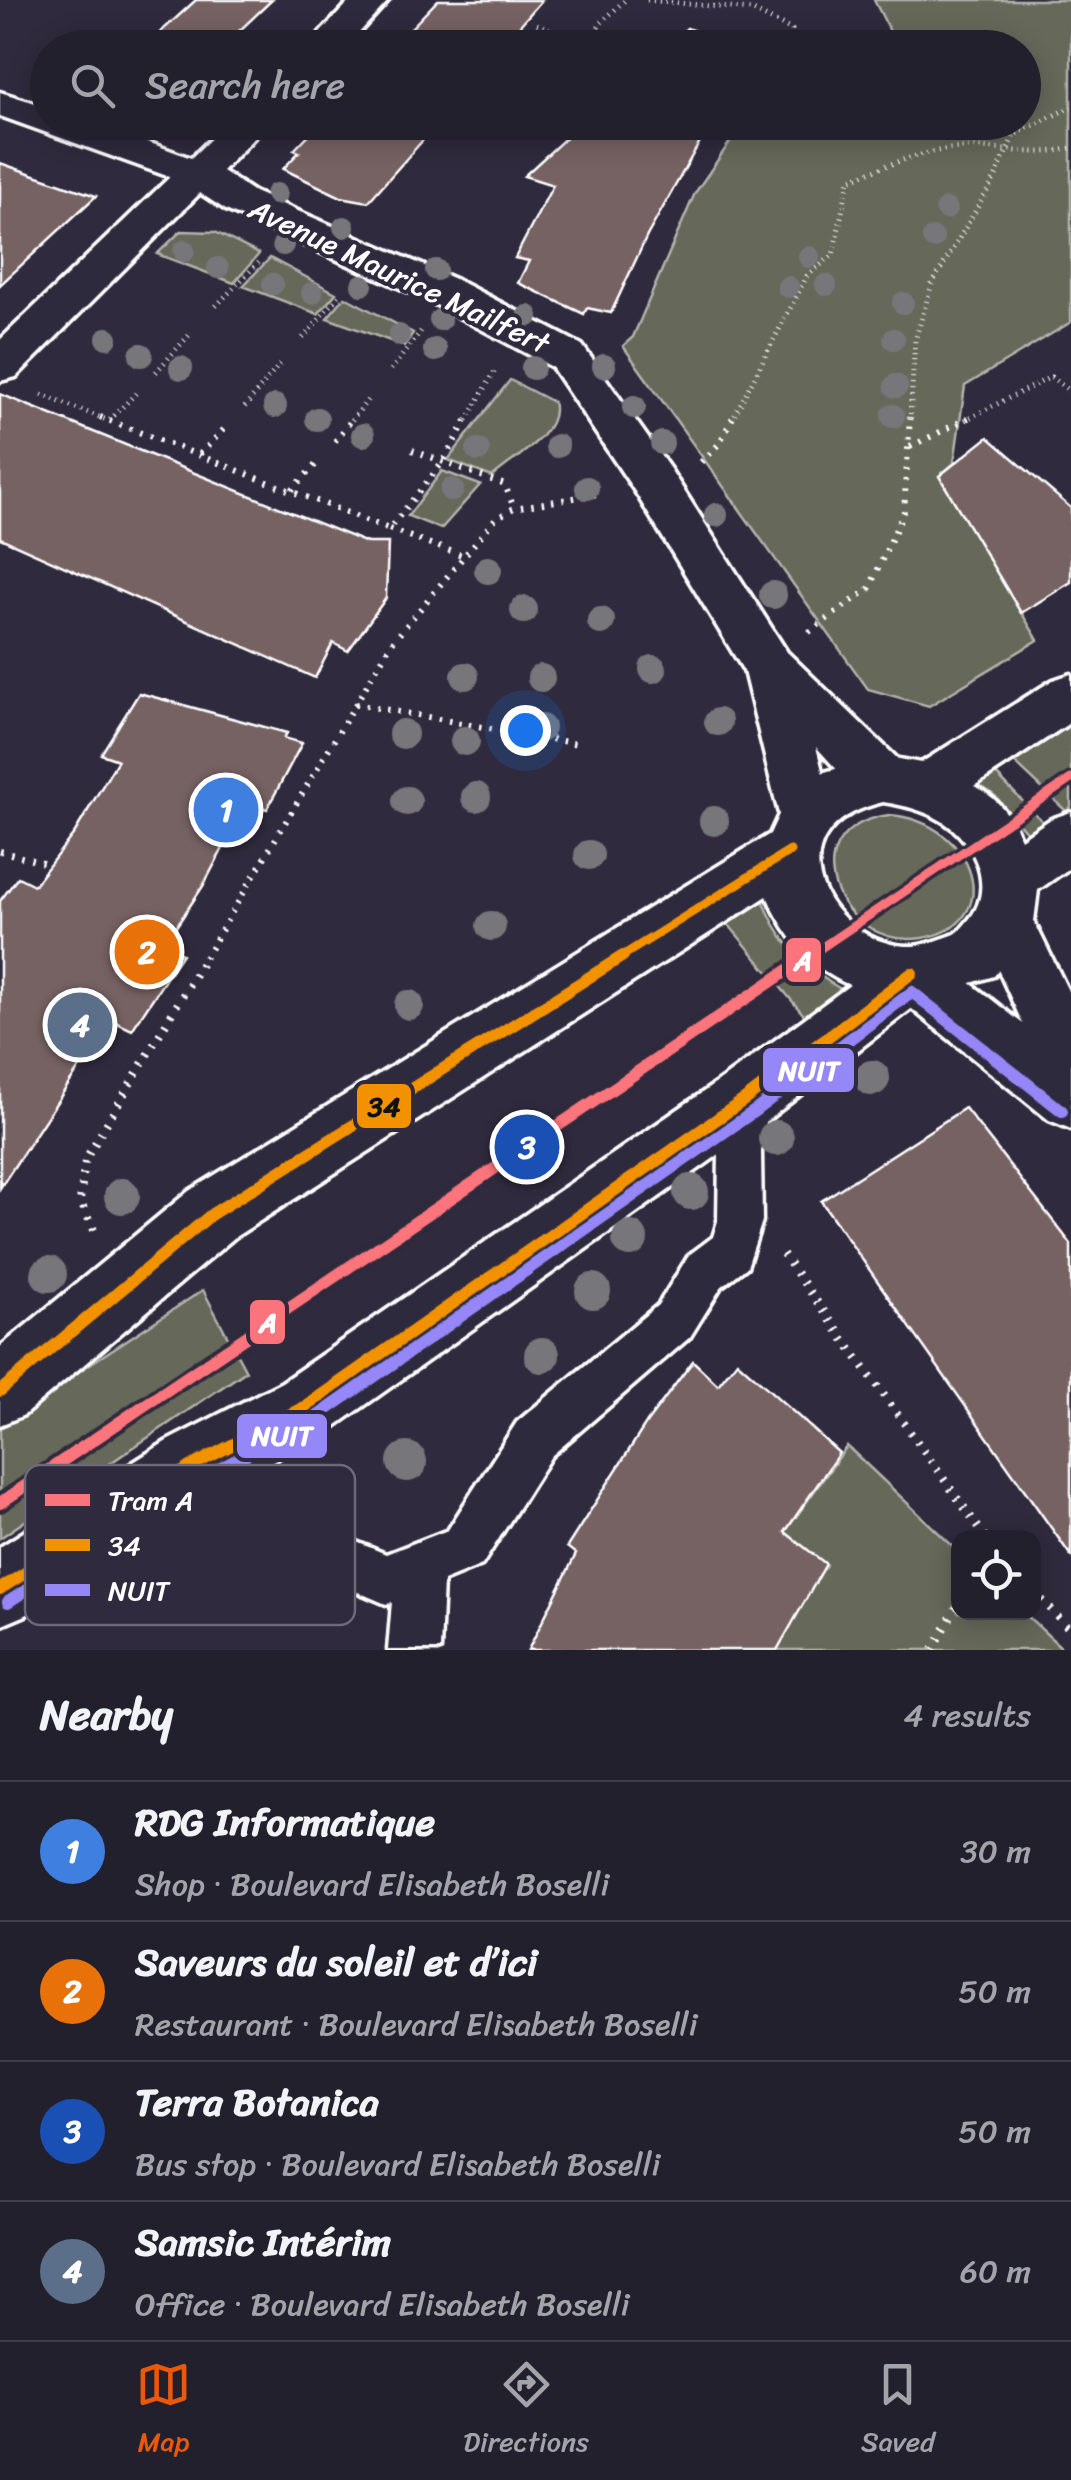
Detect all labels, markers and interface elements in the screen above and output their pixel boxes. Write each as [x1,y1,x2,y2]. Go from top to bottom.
search box [30,30,1041,140]
text: Search here [145,52,345,119]
icon: search [65,58,120,113]
street label: Avenue Maurice Mailfert [238,182,561,370]
your location [500,705,551,756]
pin: 1 [194,772,258,848]
pin: 2 [114,914,180,990]
line badge: A [784,936,823,984]
text: A [793,936,812,985]
pin: 4 [48,988,112,1062]
line badge: NUIT [761,1046,856,1094]
text: NUIT [777,1046,842,1095]
line badge: 34 [355,1082,413,1130]
text: 34 [367,1082,401,1131]
pin: 3 [494,1110,560,1184]
line badge: A [248,1298,287,1346]
text: A [258,1298,277,1347]
text: NUIT [250,1411,315,1460]
line badge: NUIT [235,1412,329,1460]
legend [25,1465,355,1625]
text: Tram A [108,1476,194,1525]
text: 34 [108,1521,141,1570]
map controls [951,1530,1041,1620]
button: locate [951,1530,1041,1620]
text: NUIT [108,1566,172,1615]
text: Nearby [40,1678,173,1752]
text: 4 results [903,1687,1031,1744]
text: RDG Informatique [135,1789,435,1856]
text: 1 [66,1823,79,1880]
text: 30 m [960,1823,1031,1880]
text: Shop · Boulevard Elisabeth Boselli [135,1856,609,1913]
text: Saveurs du soleil et d’ici [135,1929,538,1996]
text: 2 [63,1963,82,2020]
text: 50 m [958,1963,1031,2020]
text: Restaurant · Boulevard Elisabeth Boselli [135,1996,697,2053]
text: Terra Botanica [135,2069,379,2136]
text: 3 [64,2103,81,2160]
text: 50 m [958,2103,1031,2160]
text: Bus stop · Boulevard Elisabeth Boselli [135,2136,660,2193]
text: Samsic Intérim [135,2209,391,2276]
text: 4 [62,2243,83,2300]
text: 60 m [960,2243,1031,2300]
text: Office · Boulevard Elisabeth Boselli [135,2276,630,2333]
tab: Map [136,2357,191,2466]
tab: Directions [463,2357,589,2466]
tab: Saved [861,2357,935,2466]

